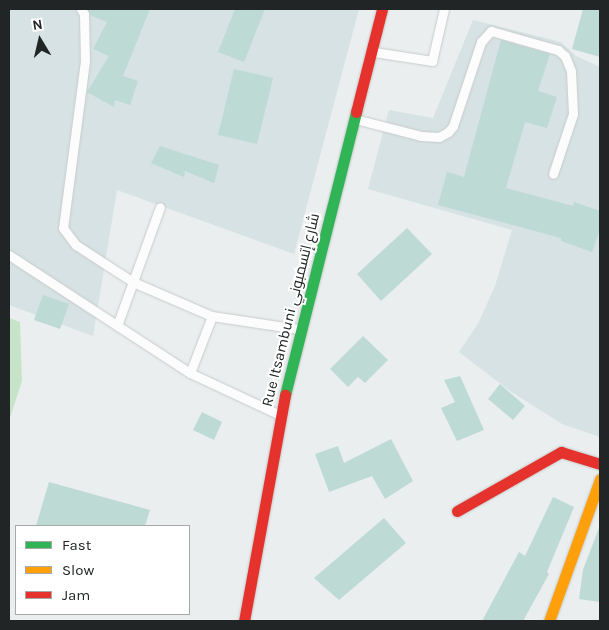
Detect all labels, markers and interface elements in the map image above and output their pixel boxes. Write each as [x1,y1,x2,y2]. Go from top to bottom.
north arrow [15,15,65,65]
text: N [31,16,44,34]
street label: Rue Itsambuni شارع إتسمبوني [258,211,324,409]
legend [15,525,190,615]
text: Fast [62,536,91,554]
text: Slow [62,561,94,579]
text: Jam [62,586,90,604]

